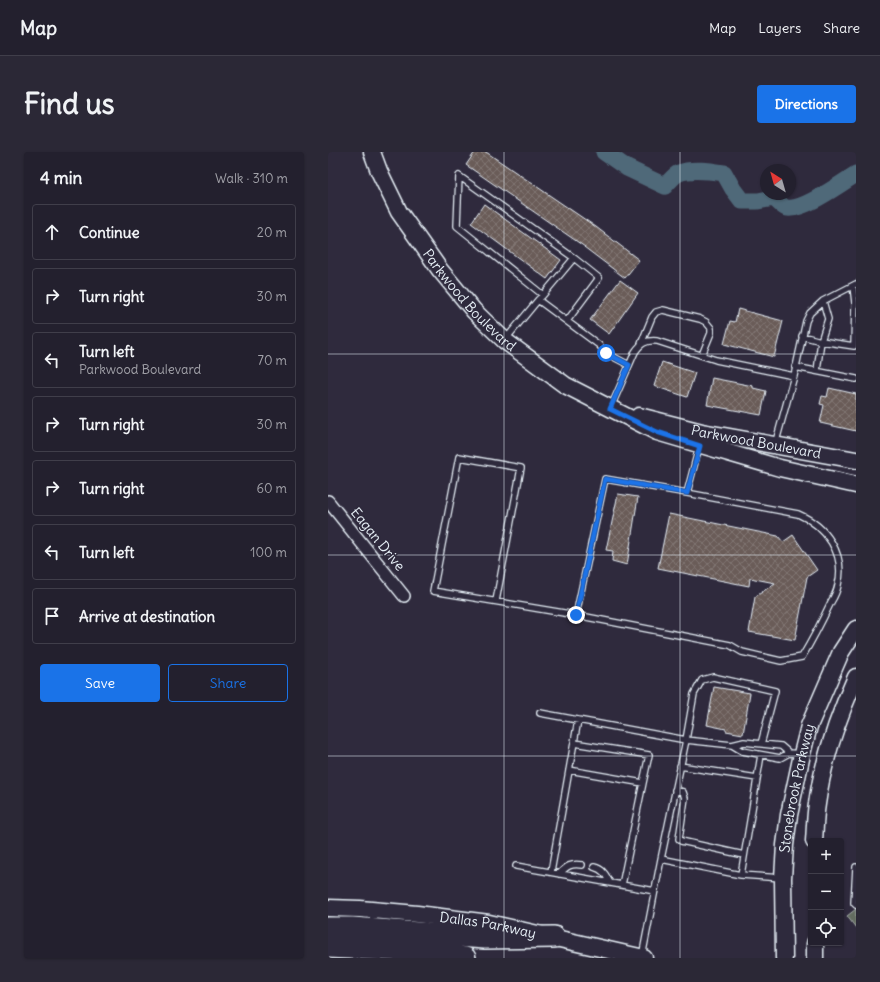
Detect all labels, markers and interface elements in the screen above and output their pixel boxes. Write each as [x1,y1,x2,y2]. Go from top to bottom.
text: Map [20,16,57,40]
text: Map [709,19,736,37]
text: Layers [758,19,801,37]
text: Share [823,19,860,37]
button: Directions [757,85,856,123]
text: Find us [24,86,115,122]
north arrow [760,164,796,200]
text: 4 min [40,167,82,189]
text: Walk · 310 m [215,170,288,187]
icon: ahead [41,221,63,243]
text: Continue [79,223,140,242]
text: 20 m [257,224,287,241]
street label: Parkwood Boulevard [419,245,520,355]
icon: right [41,285,63,307]
text: Turn right [79,287,144,306]
text: 30 m [257,288,287,305]
text: Turn left [79,342,134,361]
route start [597,344,615,362]
icon: left [41,349,63,371]
text: 70 m [258,352,287,369]
text: Parkwood Boulevard [79,361,201,378]
icon: right [41,413,63,435]
text: Turn right [79,415,144,434]
text: 30 m [257,416,287,433]
street label: Parkwood Boulevard [689,421,823,462]
icon: right [41,477,63,499]
text: Turn right [79,479,144,498]
text: 60 m [256,480,287,497]
street label: Eagan Drive [347,504,409,574]
icon: left [41,541,63,563]
text: Turn left [79,543,134,562]
text: 100 m [250,544,287,561]
icon: arrive [41,605,63,627]
route end [567,606,585,624]
text: Arrive at destination [79,607,215,626]
button: Save [40,664,160,702]
button: Share [168,664,288,702]
street label: Stonebrook Parkway [776,722,818,853]
map controls [808,838,844,946]
button: + [808,838,844,874]
button: − [808,874,844,910]
street label: Dallas Parkway [439,908,538,942]
button: locate [808,910,844,946]

